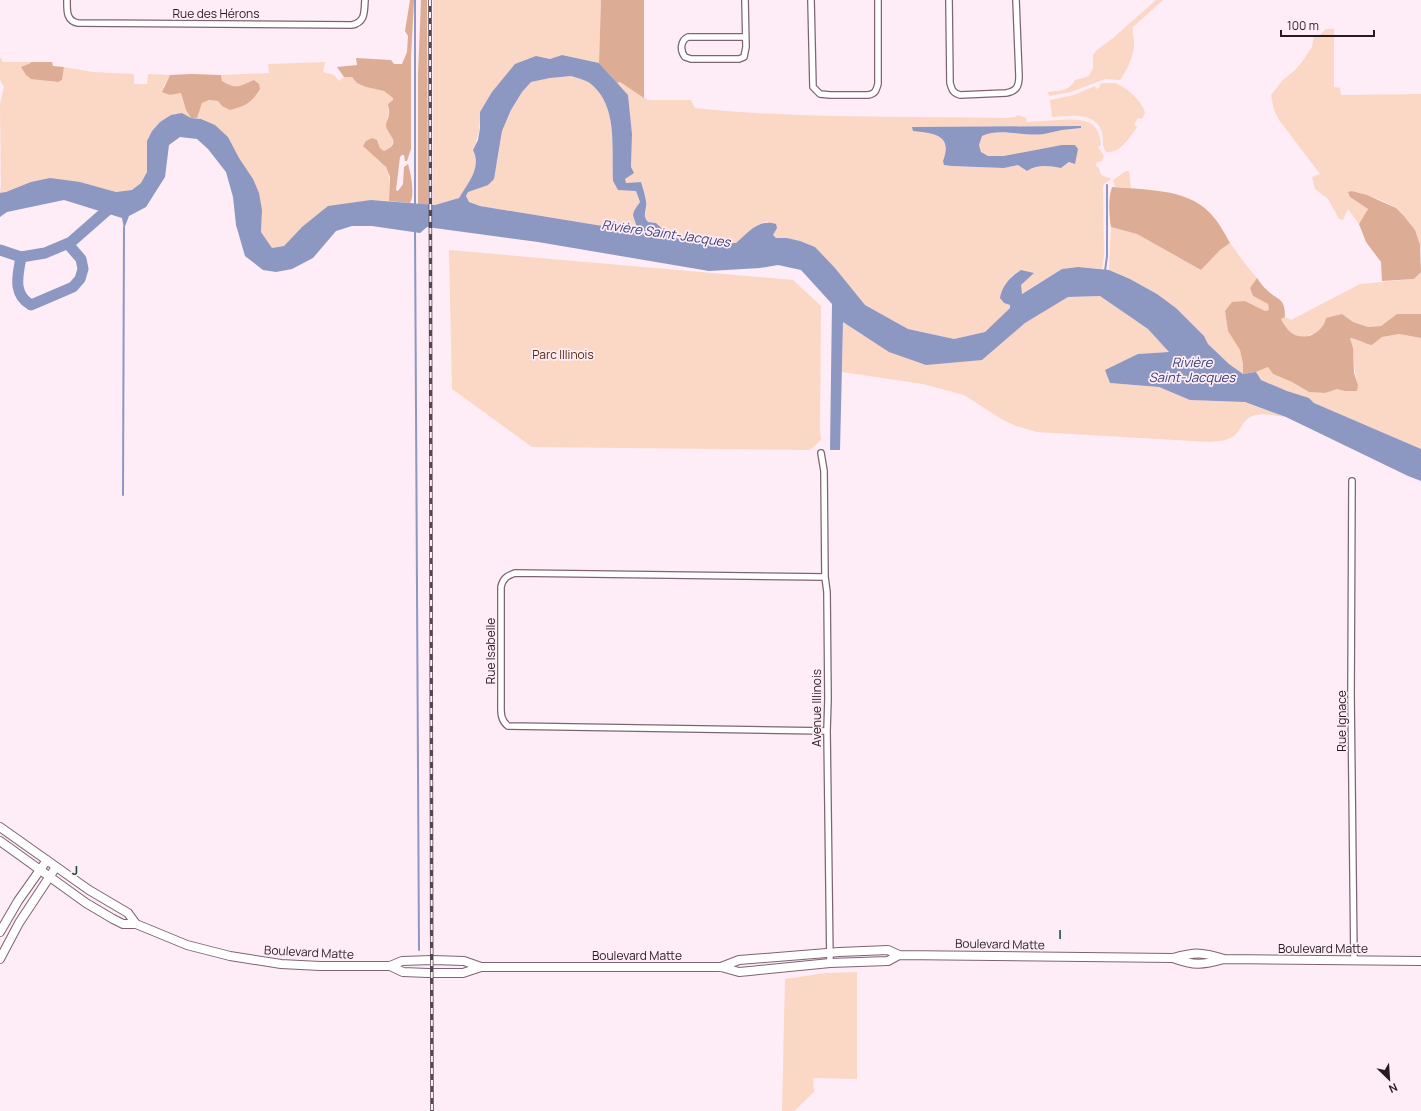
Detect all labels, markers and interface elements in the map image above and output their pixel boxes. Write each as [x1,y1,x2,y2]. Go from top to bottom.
street label: Rue des Hérons [173,5,259,22]
scale bar [1281,12,1374,38]
text: 100 m [1287,17,1319,34]
water label: Rivière Saint-Jacques [600,215,733,251]
park label: Parc Illinois [532,346,594,363]
water label: Rivière Saint-Jacques [1149,353,1236,386]
street label: Rue Isabelle [482,618,499,684]
street label: Avenue Illinois [808,669,825,747]
street label: Rue Ignace [1333,690,1350,752]
district label: J [72,861,78,879]
district label: I [1058,925,1062,943]
street label: Boulevard Matte [955,935,1045,953]
street label: Boulevard Matte [1278,940,1368,957]
street label: Boulevard Matte [264,941,354,963]
street label: Boulevard Matte [592,947,682,964]
north arrow [1369,1059,1409,1099]
text: N [1387,1080,1400,1097]

